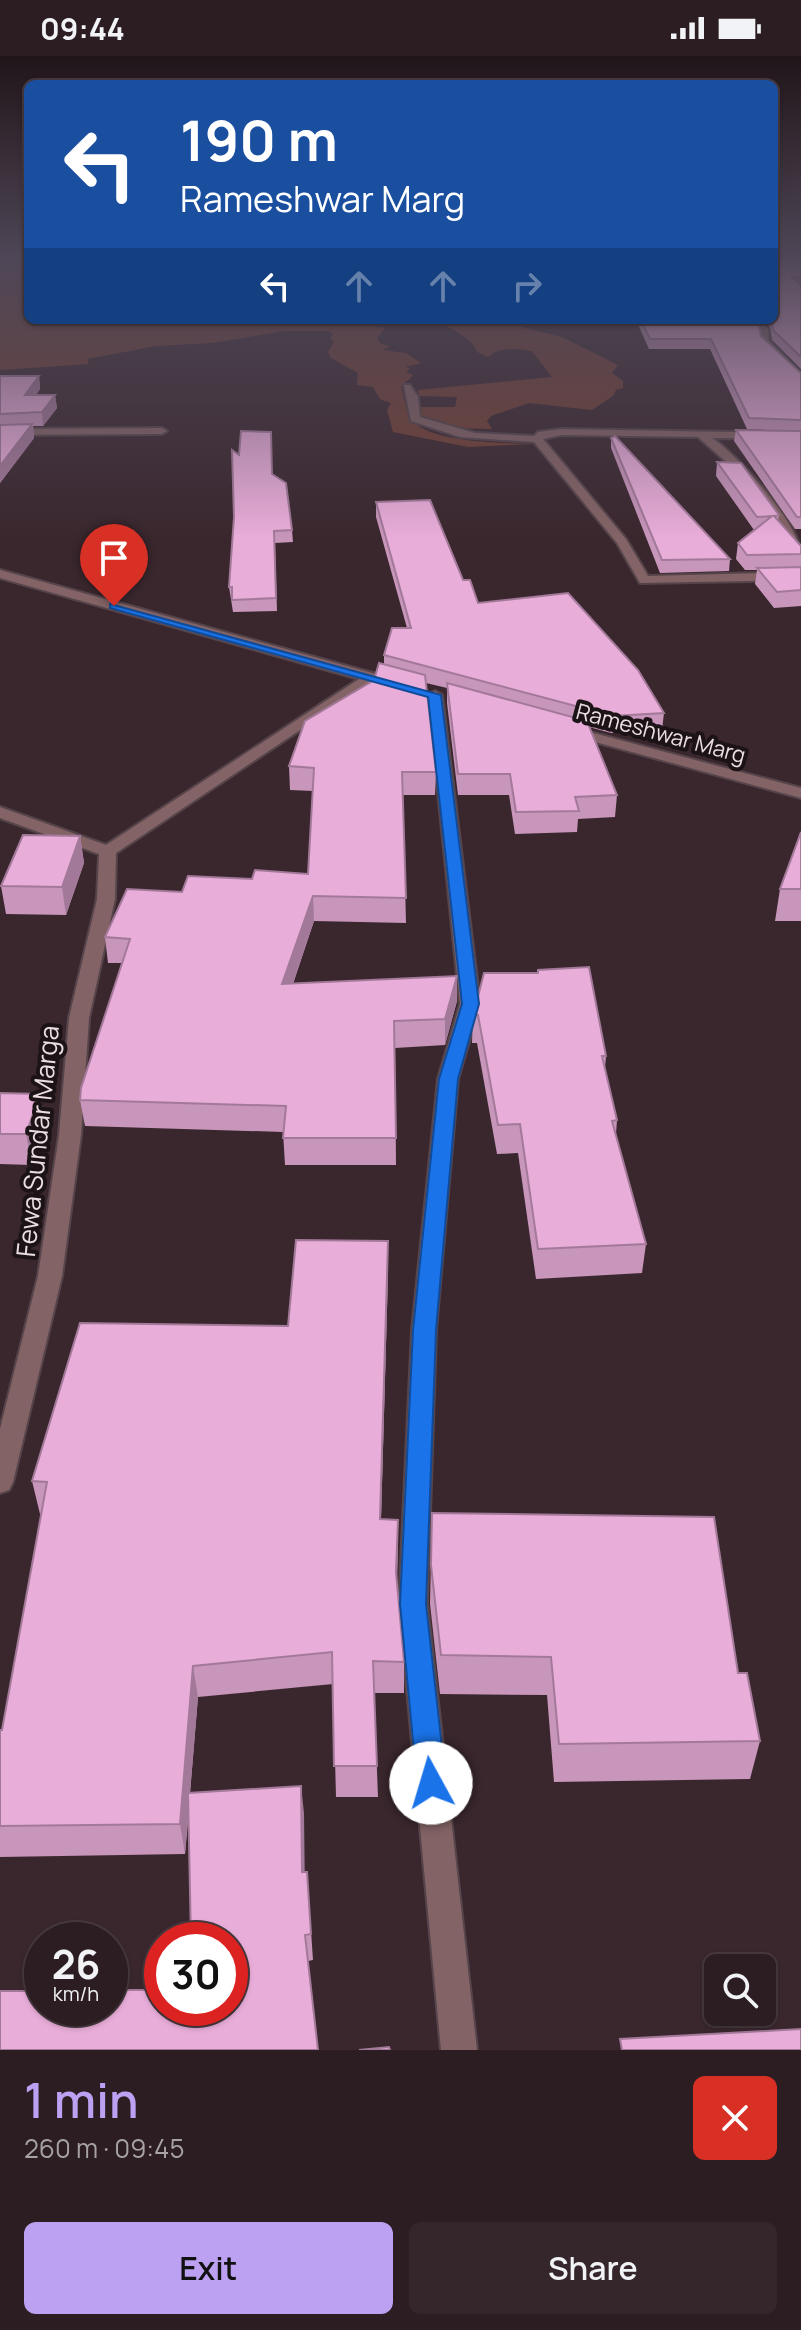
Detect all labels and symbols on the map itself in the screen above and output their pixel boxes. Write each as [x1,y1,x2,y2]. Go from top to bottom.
pin [80,524,148,606]
street label: Rameshwar Marg [573,696,749,770]
street label: Fewa Sundar Marga [7,1024,67,1258]
position arrow [389,1741,473,1825]
speed limit sign: 30 [144,1922,248,2026]

